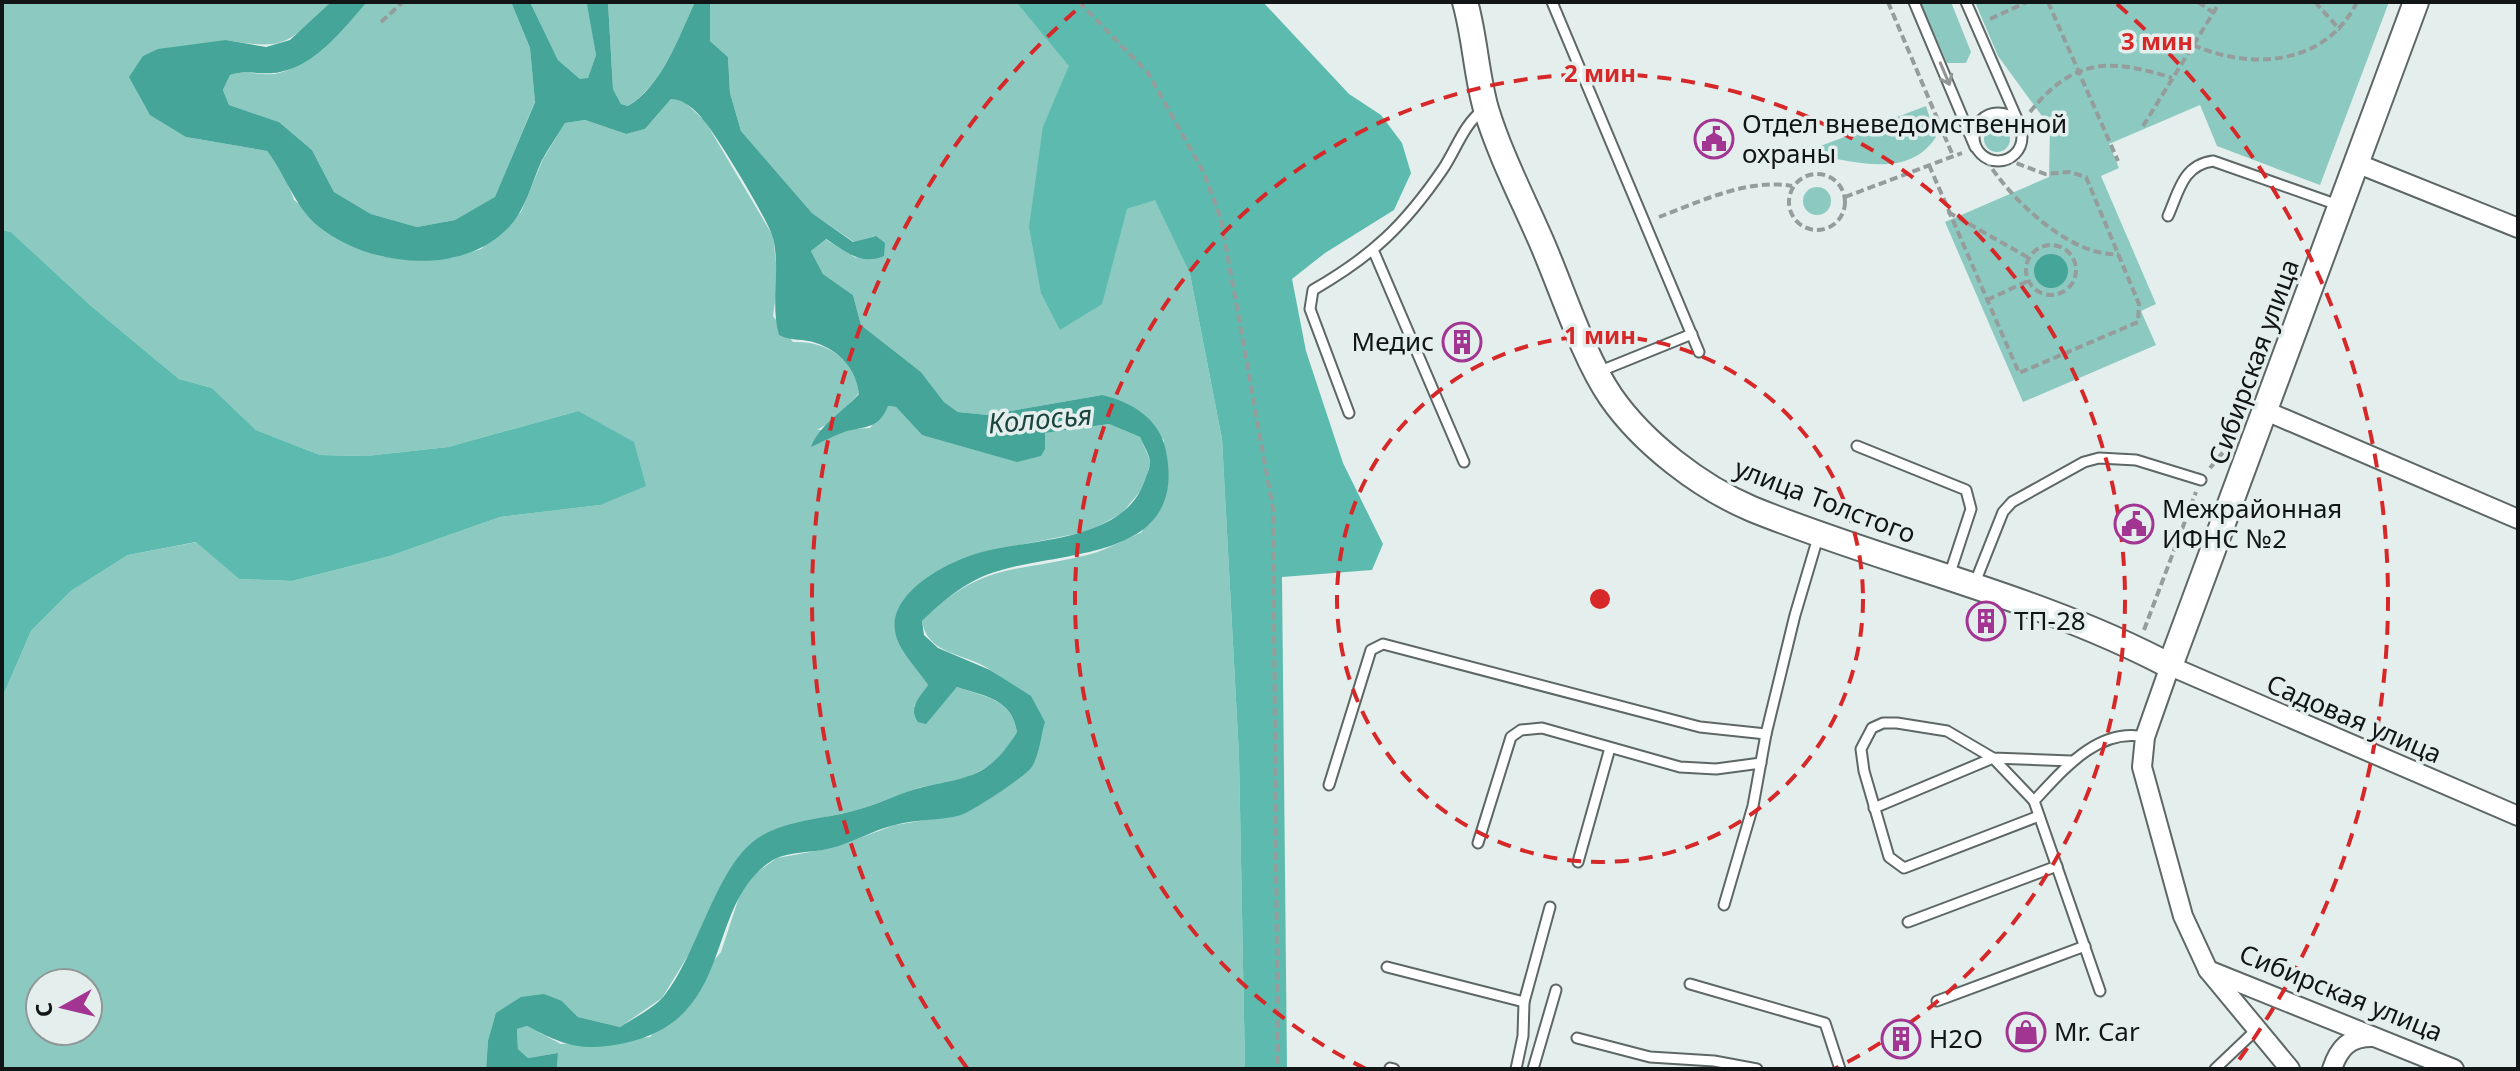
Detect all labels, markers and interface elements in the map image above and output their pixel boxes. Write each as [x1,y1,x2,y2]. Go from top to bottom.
text: 3 мин [2121,24,2193,57]
text: 2 мин [1564,56,1636,89]
one-way arrow [1938,61,1953,86]
place label: Отдел вневедомственной охраны [1742,105,2067,171]
public building icon: Отдел вневедомственной охраны [1693,118,1735,160]
street label: Сибирская улица [2199,254,2307,469]
text: 1 мин [1564,318,1636,351]
building icon: Медис [1441,321,1483,363]
place label: Медис [1352,323,1434,359]
water label: Колосья [986,395,1093,441]
street label: улица Толстого [1730,449,1921,551]
place label: Межрайонная ИФНС №2 [2162,490,2342,556]
public building icon: Межрайонная ИФНС №2 [2113,503,2155,545]
centre of rings [1586,585,1614,613]
building icon: ТП-28 [1965,600,2007,642]
place label: ТП-28 [2014,602,2086,638]
street label: Садовая улица [2261,665,2447,771]
street label: Сибирская улица [2234,935,2448,1049]
north arrow [24,967,104,1047]
text: С [27,1001,59,1019]
shop icon: Mr. Car [2005,1011,2047,1053]
place label: Mr. Car [2054,1013,2140,1049]
building icon: Н2О [1880,1018,1922,1060]
place label: Н2О [1929,1020,1983,1056]

